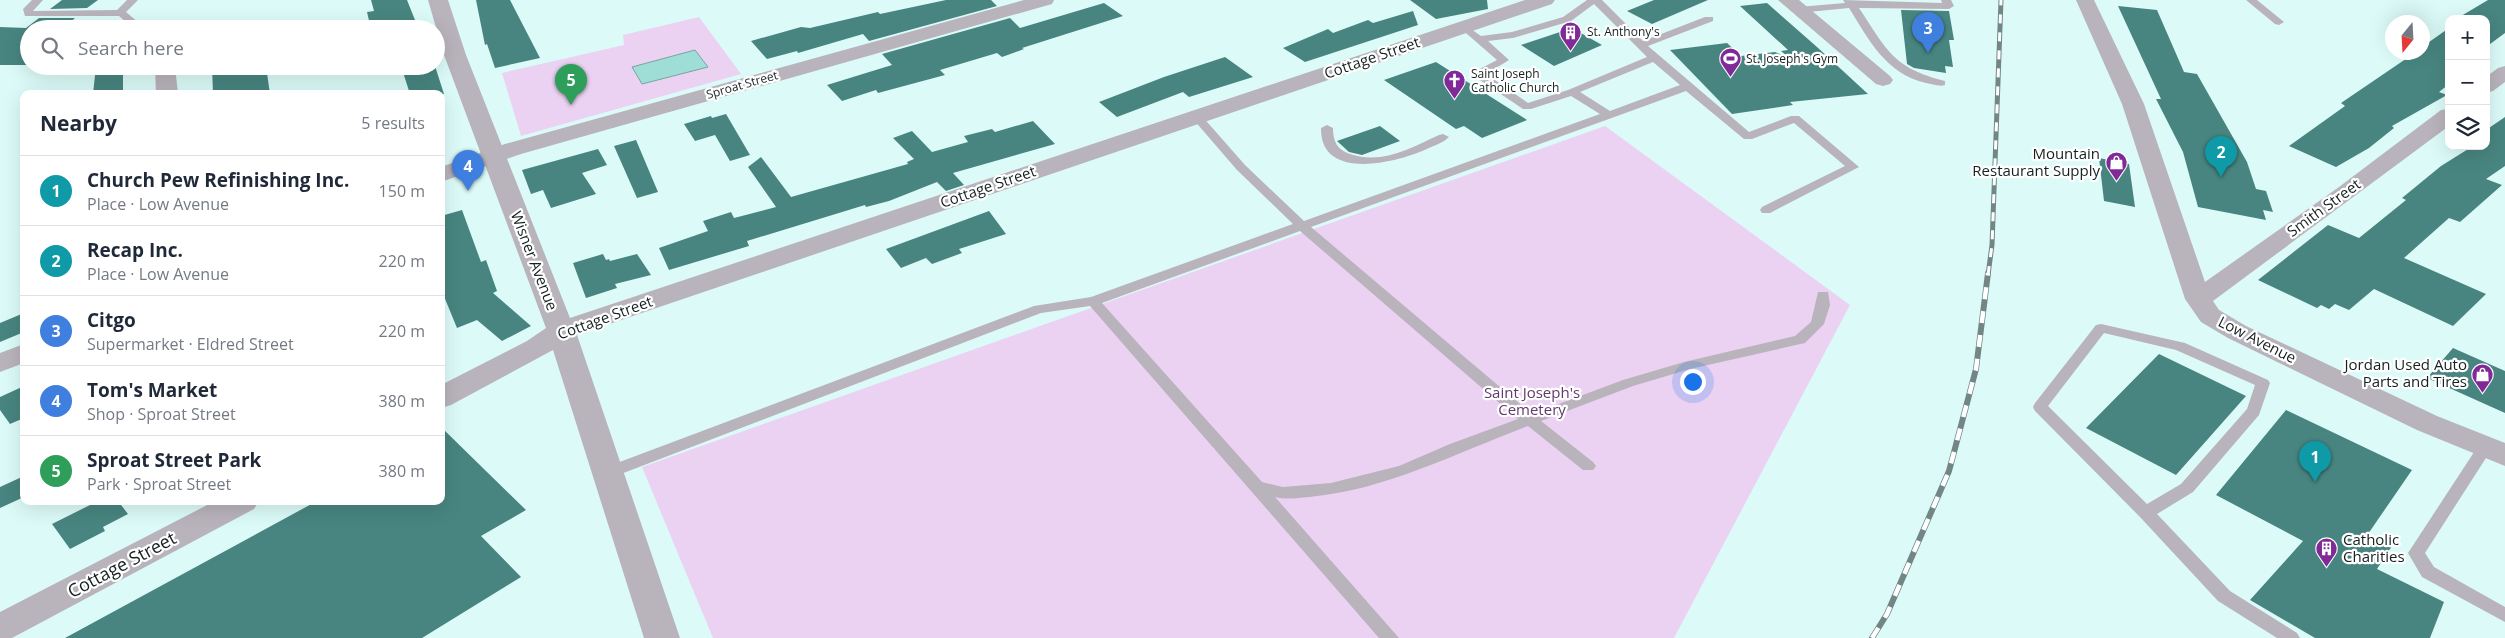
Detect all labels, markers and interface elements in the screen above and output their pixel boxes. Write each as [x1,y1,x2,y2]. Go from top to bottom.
pin: 3 [1912,12,1944,53]
north arrow [2385,15,2430,60]
map controls [2445,15,2490,150]
button: + [2445,15,2490,60]
search box [20,20,445,75]
building icon: St. Anthony's [1559,20,1583,51]
place label: St. Anthony's [1587,23,1660,40]
street label: Cottage Street [1321,31,1422,83]
icon: search [38,34,66,62]
text: Search here [78,35,184,61]
sports icon: St. Joseph's Gym [1718,47,1742,78]
place label: St. Joseph's Gym [1746,50,1838,67]
button: − [2445,60,2490,105]
pin: 5 [555,64,587,105]
place label: Saint Joseph Catholic Church [1471,65,1559,96]
street label: Sproat Street [704,66,780,103]
church icon: Saint Joseph Catholic Church [1443,69,1467,100]
button: layers [2445,105,2490,150]
text: Nearby [40,109,117,137]
text: 5 results [361,112,425,134]
pin: 2 [2205,136,2237,177]
place label: Mountain Restaurant Supply [1972,143,2100,180]
pin: 4 [452,150,484,191]
shop icon: Mountain Restaurant Supply [2104,151,2128,182]
street label: Cottage Street [937,160,1038,212]
text: Church Pew Refinishing Inc. [87,167,349,193]
street label: Smith Street [2283,174,2364,241]
text: 1 [51,180,61,202]
text: 150 m [379,180,425,202]
text: Place · Low Avenue [87,193,229,215]
street label: Wisner Avenue [507,208,563,313]
text: Recap Inc. [87,237,183,263]
text: 2 [51,250,61,272]
text: 220 m [379,250,425,272]
text: Place · Low Avenue [87,263,229,285]
street label: Cottage Street [554,291,655,344]
text: Citgo [87,307,136,333]
street label: Low Avenue [2215,311,2300,367]
text: 3 [51,320,61,342]
text: 220 m [379,320,425,342]
text: Supermarket · Eldred Street [87,333,294,355]
place label: Jordan Used Auto Parts and Tires [2343,354,2467,391]
shop icon: Jordan Used Auto Parts and Tires [2471,362,2495,393]
your location [1680,369,1706,395]
text: Tom's Market [87,377,217,403]
park label: Saint Joseph's Cemetery [1484,382,1580,419]
text: 4 [51,390,61,412]
text: 380 m [379,390,425,412]
text: Shop · Sproat Street [87,403,236,425]
pin: 1 [2299,441,2331,482]
text: Sproat Street Park [87,447,261,473]
text: 5 [51,460,61,482]
text: 380 m [379,460,425,482]
text: Park · Sproat Street [87,473,231,495]
street label: Cottage Street [63,525,180,603]
place label: Catholic Charities [2343,529,2405,566]
building icon: Catholic Charities [2315,537,2339,568]

